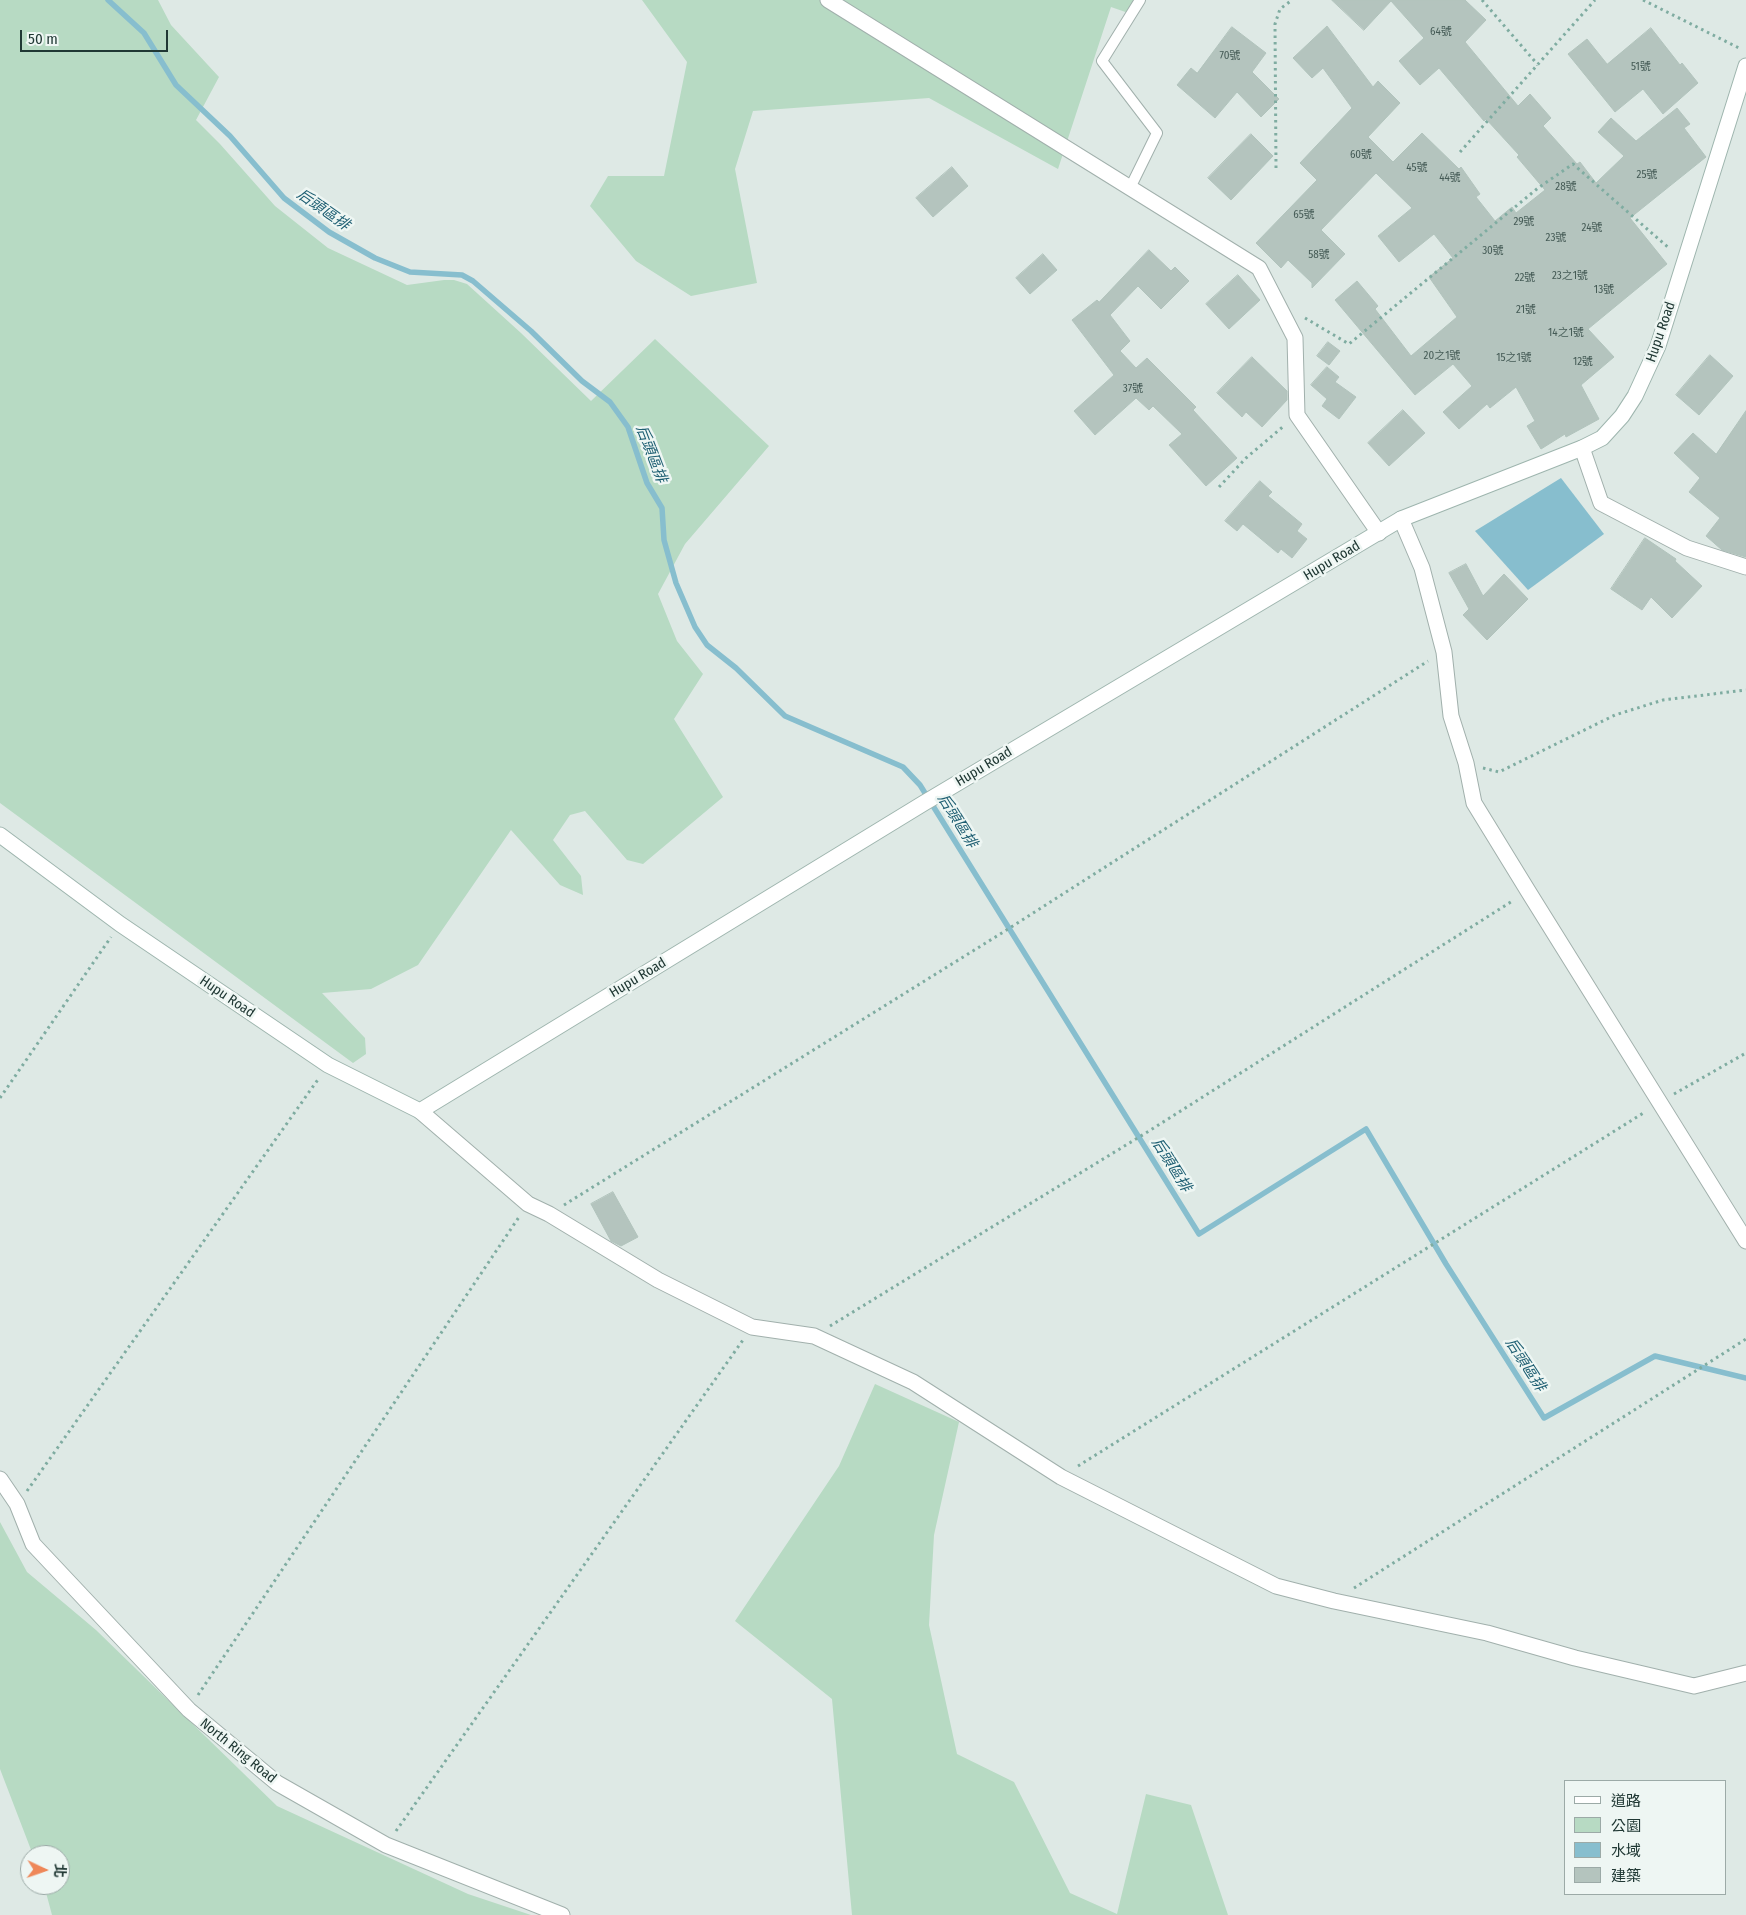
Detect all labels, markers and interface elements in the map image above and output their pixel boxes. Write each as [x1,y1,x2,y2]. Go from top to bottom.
scale bar [22,20,170,52]
house number: 64號 [1430,25,1452,39]
text: 50 m [28,30,58,48]
house number: 70號 [1219,49,1241,63]
house number: 51號 [1631,60,1651,74]
house number: 60號 [1350,148,1372,162]
house number: 45號 [1406,161,1428,175]
house number: 25號 [1637,168,1657,182]
house number: 44號 [1439,171,1461,185]
house number: 28號 [1555,180,1577,194]
water label: 后頭區排 [293,185,353,235]
house number: 65號 [1293,208,1315,222]
house number: 29號 [1513,215,1535,229]
house number: 24號 [1582,221,1602,235]
house number: 23號 [1546,231,1566,245]
house number: 30號 [1482,244,1504,258]
house number: 58號 [1308,248,1330,262]
house number: 23之1號 [1552,269,1588,283]
house number: 22號 [1515,271,1535,285]
house number: 13號 [1594,283,1614,297]
street label: Hupu Road [1643,300,1679,364]
house number: 21號 [1516,303,1536,317]
house number: 14之1號 [1548,326,1584,340]
house number: 20之1號 [1424,349,1460,363]
house number: 15之1號 [1496,351,1532,365]
house number: 12號 [1573,355,1593,369]
house number: 37號 [1123,382,1143,396]
water label: 后頭區排 [632,423,670,485]
street label: Hupu Road [1301,538,1363,584]
street label: Hupu Road [953,744,1015,790]
water label: 后頭區排 [933,791,981,851]
street label: Hupu Road [607,955,669,1001]
street label: Hupu Road [196,972,258,1022]
water label: 后頭區排 [1147,1135,1195,1195]
water label: 后頭區排 [1501,1335,1549,1395]
street label: North Ring Road [196,1715,280,1787]
legend [1564,1780,1726,1895]
text: 道路 [1611,1792,1641,1810]
text: 公園 [1611,1817,1641,1835]
text: 水域 [1611,1842,1641,1860]
north arrow [20,1845,70,1895]
text: 北 [51,1863,68,1878]
text: 建築 [1611,1867,1641,1885]

